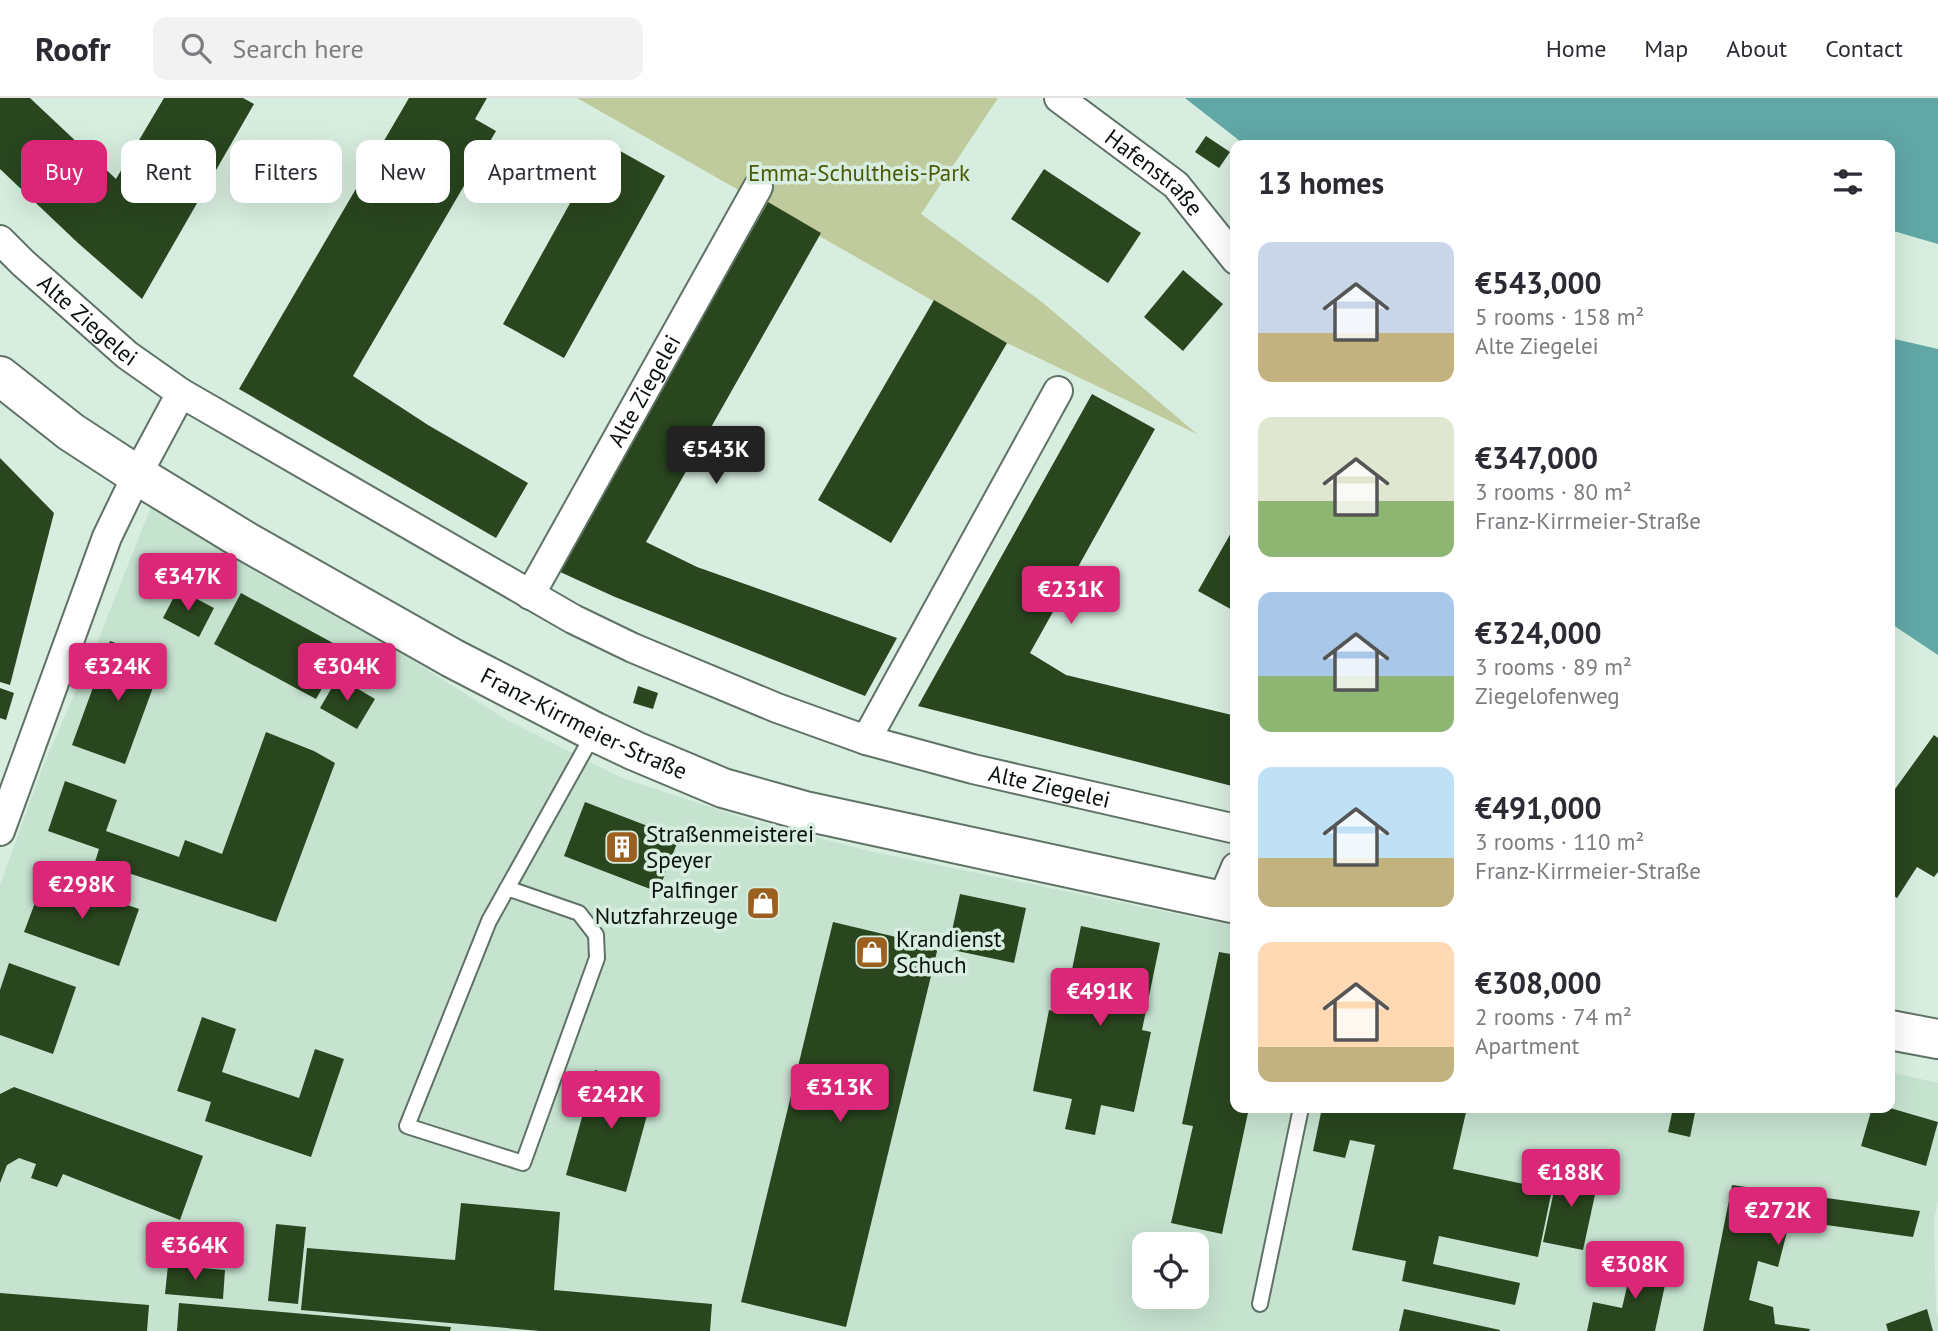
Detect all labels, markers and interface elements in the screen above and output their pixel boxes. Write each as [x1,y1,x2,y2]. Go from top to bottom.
search box [153,17,643,80]
text: Roofr [35,27,111,70]
icon: search [177,29,215,67]
text: Search here [233,32,364,65]
text: Home [1546,33,1606,64]
text: Map [1644,33,1688,64]
text: About [1726,33,1787,64]
text: Contact [1825,33,1903,64]
street label: Hafenstraße [1099,122,1210,221]
chip: Buy [21,140,107,203]
chip: Rent [121,140,216,203]
chip: Filters [230,140,342,203]
chip: New [356,140,450,203]
chip: Apartment [464,140,621,203]
park label: Emma-Schultheis-Park [748,158,970,187]
text: 13 homes [1258,163,1384,202]
icon: filters [1829,163,1867,201]
text: €543,000 [1475,263,1602,302]
street label: Alte Ziegelei [32,268,143,372]
icon: home [1314,270,1398,354]
text: 5 rooms · 158 m² [1475,302,1644,331]
street label: Alte Ziegelei [601,329,687,452]
text: Alte Ziegelei [1475,331,1599,360]
pin: €543K [667,426,765,486]
text: €543K [683,434,749,463]
text: €347,000 [1475,438,1598,477]
icon: home [1314,445,1398,529]
text: 3 rooms · 80 m² [1475,477,1632,506]
text: Franz-Kirrmeier-Straße [1475,506,1701,535]
pin: €347K [139,554,237,613]
text: €347K [155,561,221,590]
pin: €231K [1022,566,1120,626]
text: €231K [1038,574,1104,603]
text: €324,000 [1475,613,1602,652]
icon: home [1314,620,1398,704]
pin: €324K [69,644,167,703]
pin: €304K [298,644,396,703]
text: €324K [85,651,151,680]
text: €304K [314,651,380,680]
text: 3 rooms · 89 m² [1475,652,1632,681]
street label: Franz-Kirrmeier-Straße [476,660,692,785]
text: Ziegelofenweg [1475,681,1620,710]
street label: Alte Ziegelei [986,758,1113,814]
text: €491,000 [1475,788,1602,827]
icon: home [1314,795,1398,879]
place label: Straßenmeisterei Speyer [646,819,814,874]
text: 3 rooms · 110 m² [1475,827,1644,856]
building icon: Straßenmeisterei Speyer [603,828,641,866]
text: Franz-Kirrmeier-Straße [1475,856,1701,885]
pin: €298K [33,862,131,921]
text: €298K [49,869,115,898]
place label: Palfinger Nutzfahrzeuge [595,875,738,930]
shop icon: Palfinger Nutzfahrzeuge [744,884,782,922]
place label: Krandienst Schuch [896,924,1002,979]
shop icon: Krandienst Schuch [853,933,891,971]
text: €308,000 [1475,963,1602,1002]
pin: €491K [1051,968,1149,1028]
icon: home [1314,970,1398,1054]
text: €491K [1067,976,1133,1005]
text: 2 rooms · 74 m² [1475,1002,1632,1031]
text: Apartment [1475,1031,1579,1060]
pin: €313K [791,1065,889,1124]
pin: €242K [562,1072,660,1131]
text: €313K [807,1072,873,1101]
text: €242K [578,1079,644,1108]
pin: €188K [1522,1150,1620,1209]
text: €188K [1538,1157,1604,1186]
pin: €272K [1729,1188,1827,1247]
text: €272K [1745,1195,1811,1224]
pin: €364K [146,1222,244,1282]
text: €364K [162,1230,228,1259]
map controls [1132,1232,1209,1309]
button: locate [1132,1232,1209,1309]
pin: €308K [1586,1242,1684,1301]
text: €308K [1602,1249,1668,1278]

